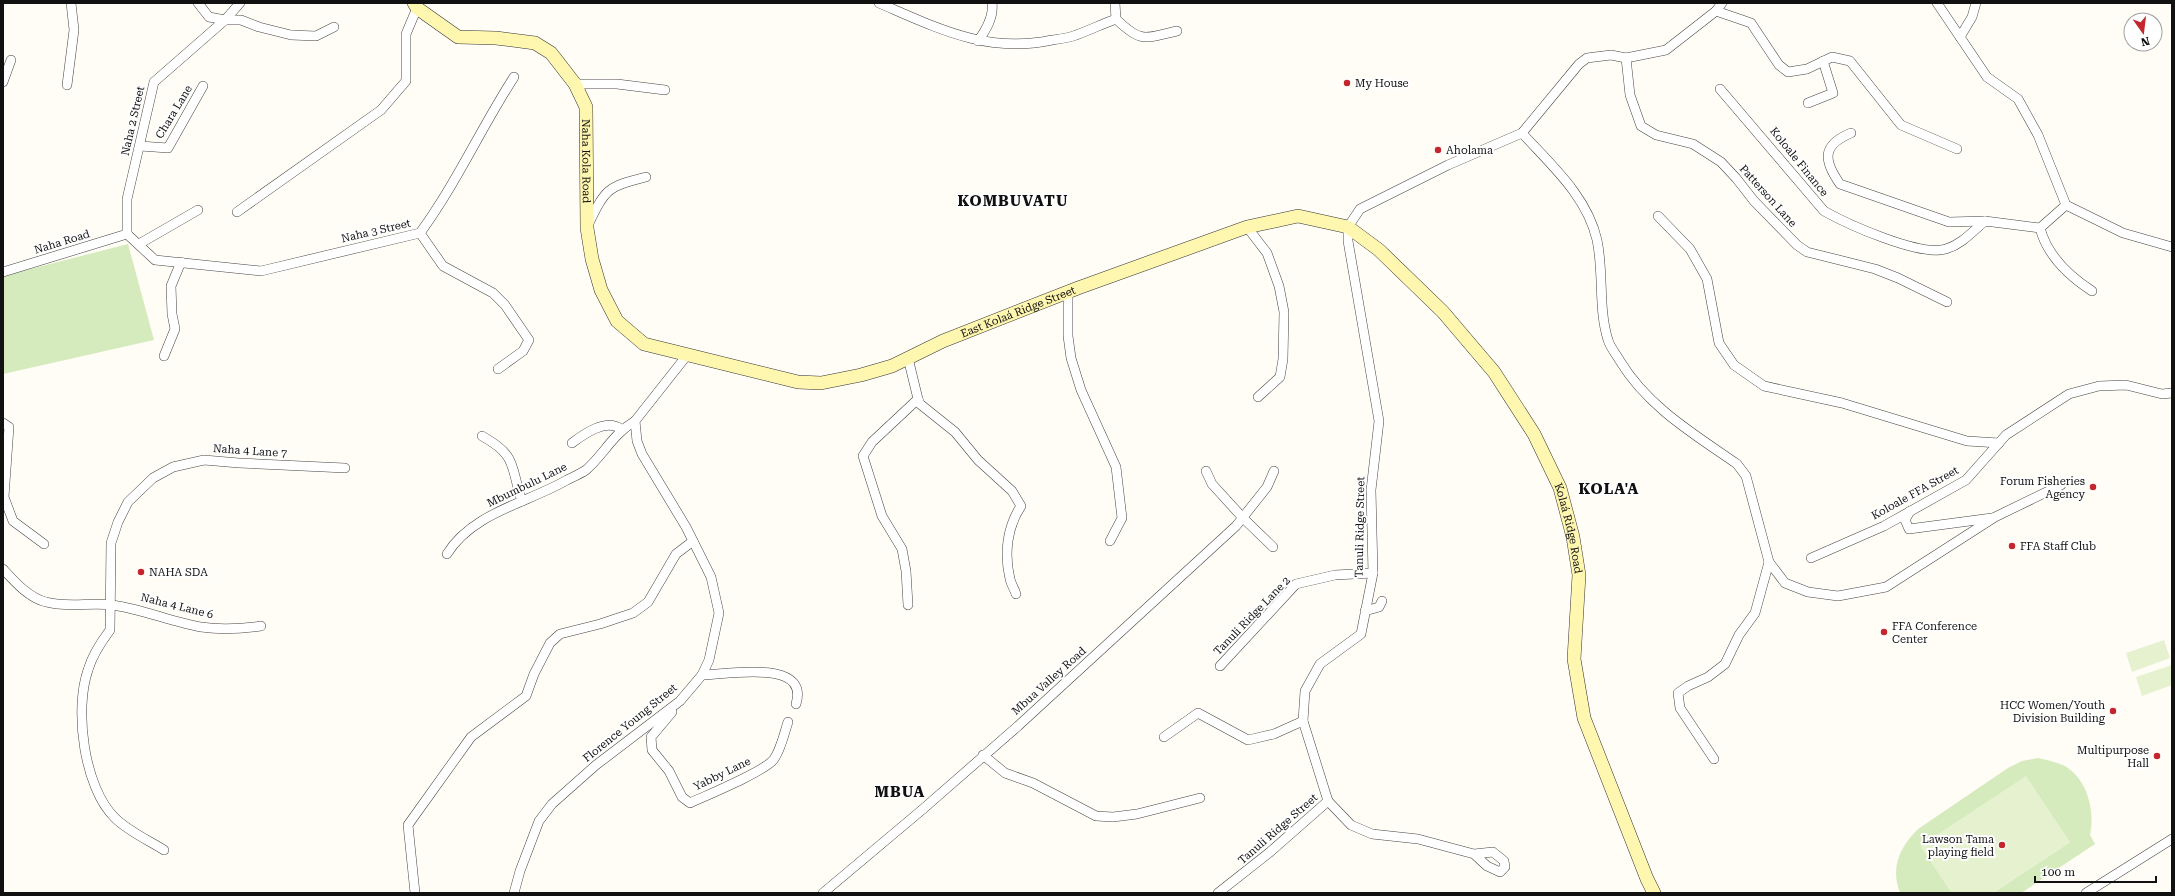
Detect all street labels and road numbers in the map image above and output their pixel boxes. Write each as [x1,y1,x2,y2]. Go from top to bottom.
street label: Chara Lane [153,83,195,141]
street label: Naha 2 Street [119,85,147,157]
street label: Naha Kola Road [580,119,593,203]
street label: Koloale Finance [1767,125,1831,199]
street label: Patterson Lane [1737,162,1799,230]
street label: Naha 3 Street [340,217,412,245]
street label: Naha Road [33,227,91,257]
street label: East Kolaá Ridge Street [959,283,1077,340]
street label: Naha 4 Lane 7 [212,442,288,460]
street label: Mbumbulu Lane [485,460,569,510]
street label: Koloale FFA Street [1869,464,1961,522]
street label: Tanuli Ridge Street [1353,477,1367,577]
street label: Kolaá Ridge Road [1552,481,1585,574]
street label: Tanuli Ridge Lane 2 [1211,574,1293,658]
street label: Naha 4 Lane 6 [139,591,215,621]
street label: Mbua Valley Road [1009,644,1089,718]
street label: Florence Young Street [580,681,680,765]
street label: Yabby Lane [691,755,753,793]
street label: Tanuli Ridge Street [1236,791,1320,867]

